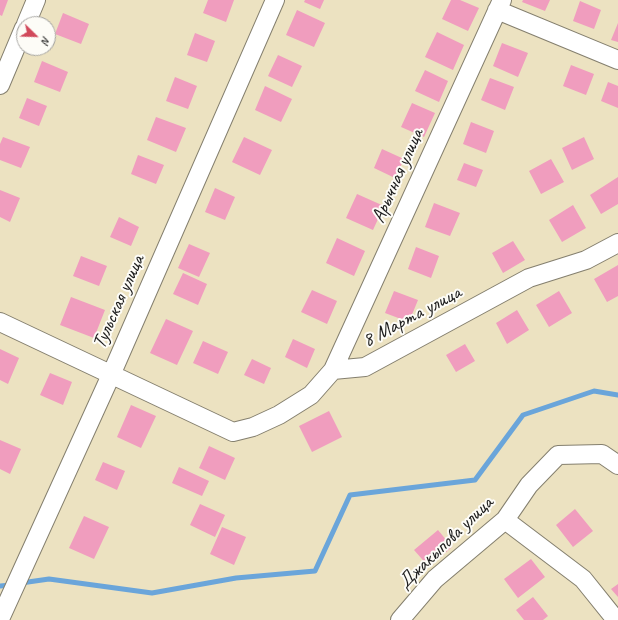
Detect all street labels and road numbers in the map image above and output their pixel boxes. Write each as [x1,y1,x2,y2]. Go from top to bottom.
street label: Арычная улица [367,125,429,227]
street label: Тульская улица [88,251,150,353]
street label: 8 Марта улица [359,281,465,353]
street label: Джакыпова улица [393,492,499,594]

